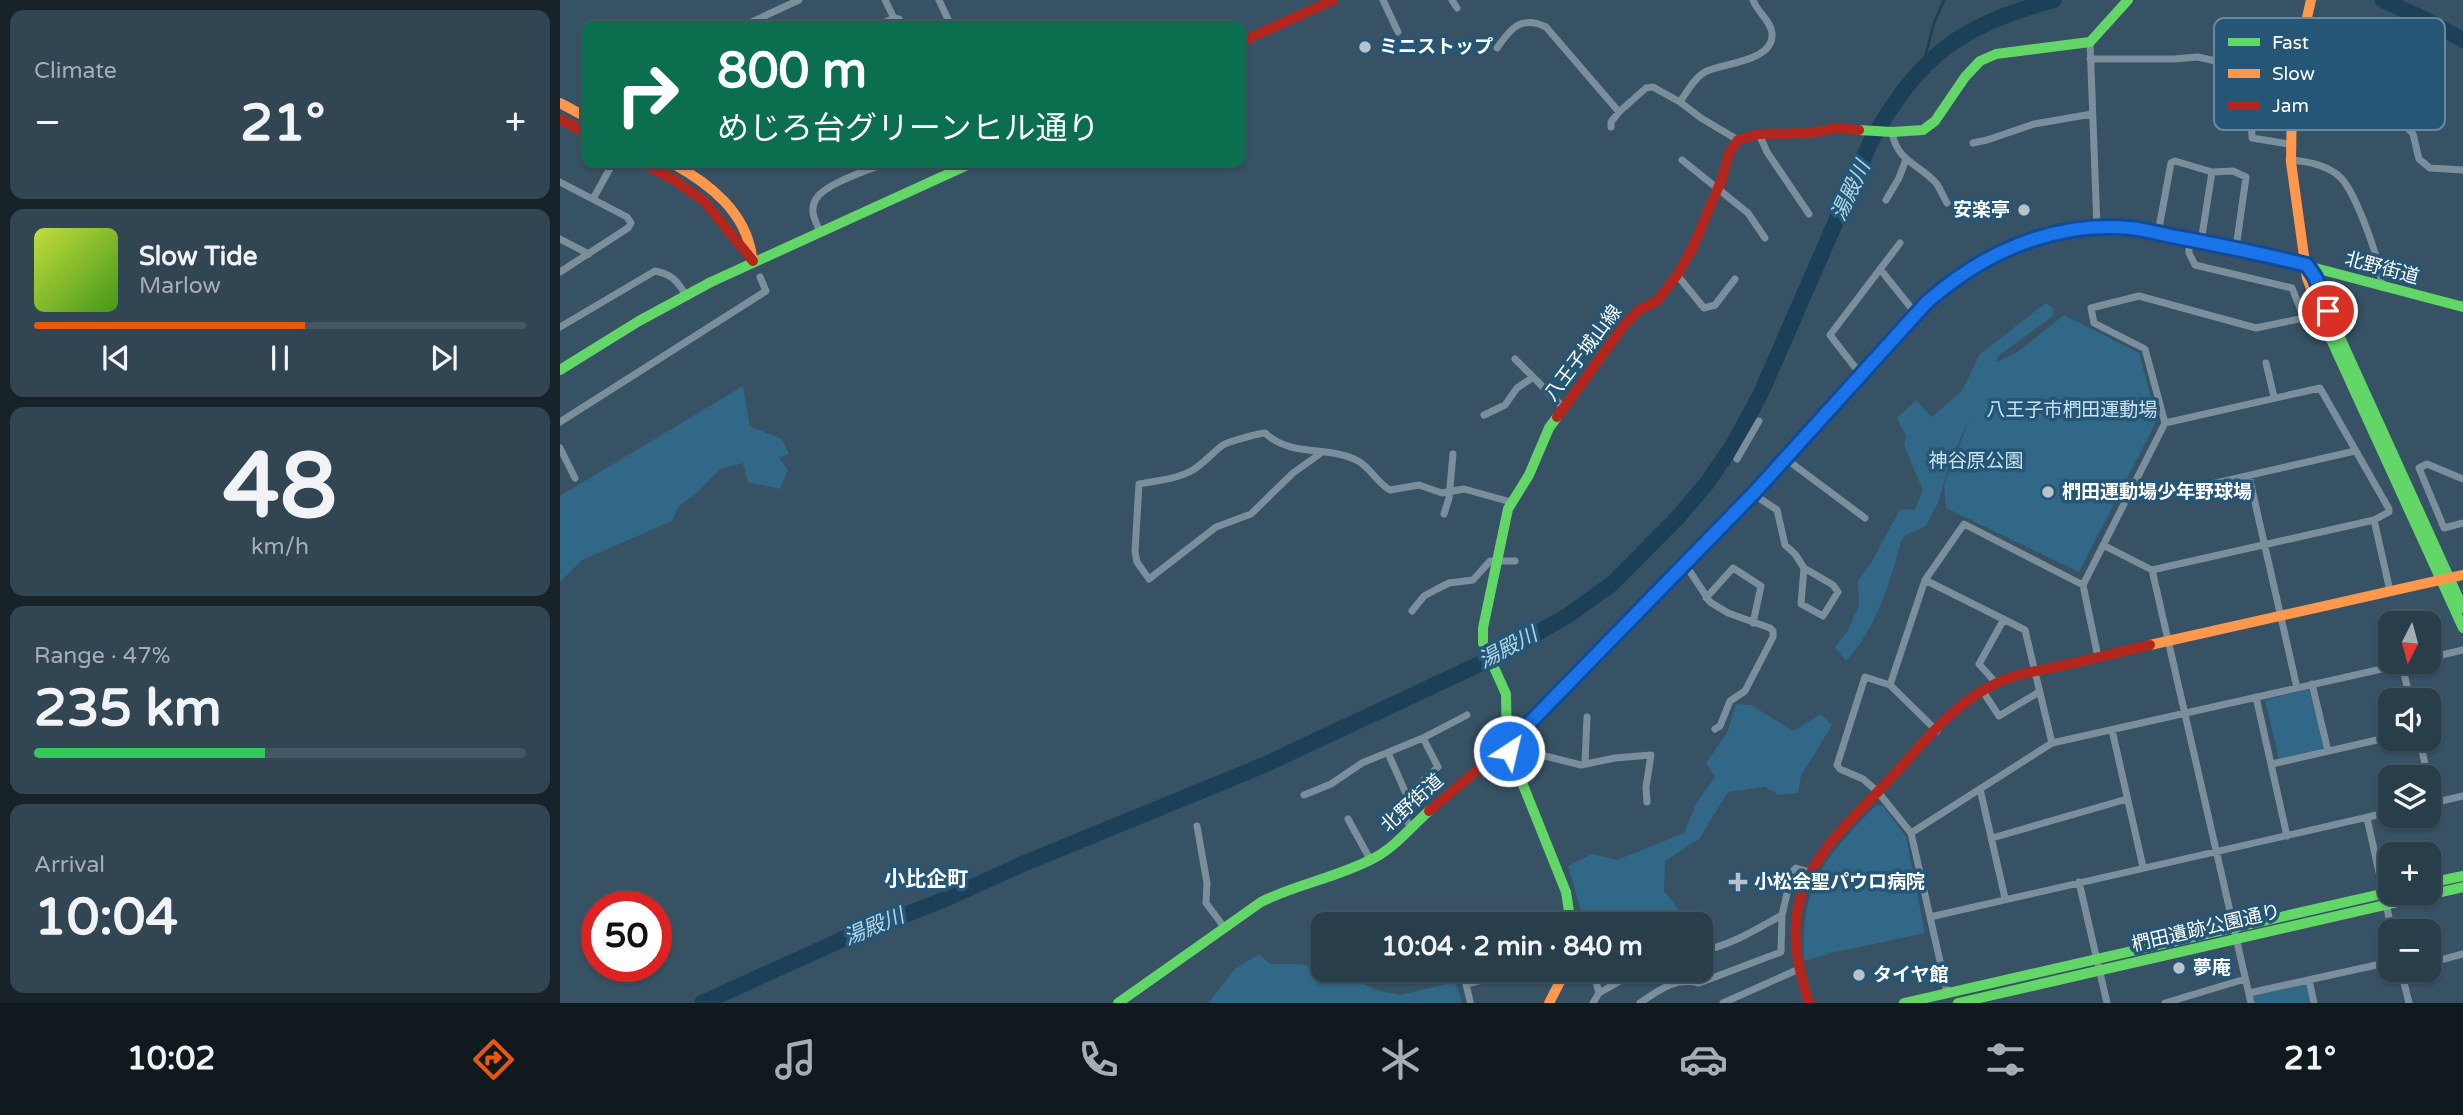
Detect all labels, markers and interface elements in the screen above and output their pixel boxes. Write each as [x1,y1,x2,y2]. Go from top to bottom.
legend [2214,18,2445,130]
text: Fast [2272,32,2309,54]
place label: ミニストップ [1379,36,1493,58]
marker: ミニストップ [1357,39,1373,55]
text: 800 m [717,42,867,101]
icon: right [602,49,693,140]
text: Climate [34,57,117,85]
text: Slow [2272,63,2315,85]
text: 21° [240,92,325,155]
text: Jam [2272,95,2309,117]
text: − [34,100,61,146]
text: + [505,100,526,146]
text: めじろ台グリーンヒル通り [717,110,1099,148]
water label: 湯殿川 [1826,155,1876,225]
place label: 安楽亭 [1953,199,2010,221]
marker: 安楽亭 [2016,202,2032,218]
text: Slow Tide [139,241,257,272]
street label: 北野街道 [2342,248,2422,288]
text: Marlow [139,272,221,300]
pin [2298,281,2358,341]
icon: arrive [2309,292,2347,330]
street label: 八王子城山線 [1540,301,1626,405]
icon: previous [97,339,135,377]
icon: pause [261,339,299,377]
icon: next [425,339,463,377]
park label: 八王子市椚田運動場 [1986,399,2158,421]
text: 48 [223,432,337,542]
park label: 神谷原公園 [1928,450,2024,472]
place label: 椚田運動場少年野球場 [2062,481,2252,503]
marker: 椚田運動場少年野球場 [2040,484,2056,500]
text: km/h [251,533,309,561]
north arrow [2378,611,2441,674]
map controls [2378,611,2441,982]
water label: 湯殿川 [1474,621,1543,674]
text: Range · 47% [34,642,170,670]
text: 235 km [34,677,222,740]
button: sound [2378,688,2441,751]
position arrow [1472,714,1546,788]
button: layers [2378,765,2441,828]
street label: 北野街道 [1376,769,1448,837]
button: + [2378,842,2441,905]
text: Arrival [34,851,105,879]
district label: 小比企町 [884,867,968,892]
place label: 小松会聖パウロ病院 [1754,871,1925,893]
marker: 小松会聖パウロ病院 [1728,872,1748,892]
text: 10:04 [34,886,178,949]
speed limit sign: 50 [581,891,672,982]
street label: 椚田遺跡公園通り [2129,900,2283,956]
water label: 湯殿川 [840,902,910,951]
button: − [2378,919,2441,982]
text: 10:04 · 2 min · 840 m [1381,931,1643,962]
place label: 夢庵 [2193,957,2231,979]
marker: 夢庵 [2171,960,2187,976]
place label: タイヤ館 [1873,964,1948,986]
marker: タイヤ館 [1851,967,1867,983]
icon: directions [469,1035,518,1084]
icon: music [771,1035,820,1084]
icon: phone [1074,1035,1123,1084]
icon: climate [1376,1035,1425,1084]
icon: car [1679,1035,1728,1084]
icon: filters [1981,1035,2030,1084]
text: 10:02 [127,1040,215,1078]
text: 21° [2284,1040,2336,1078]

